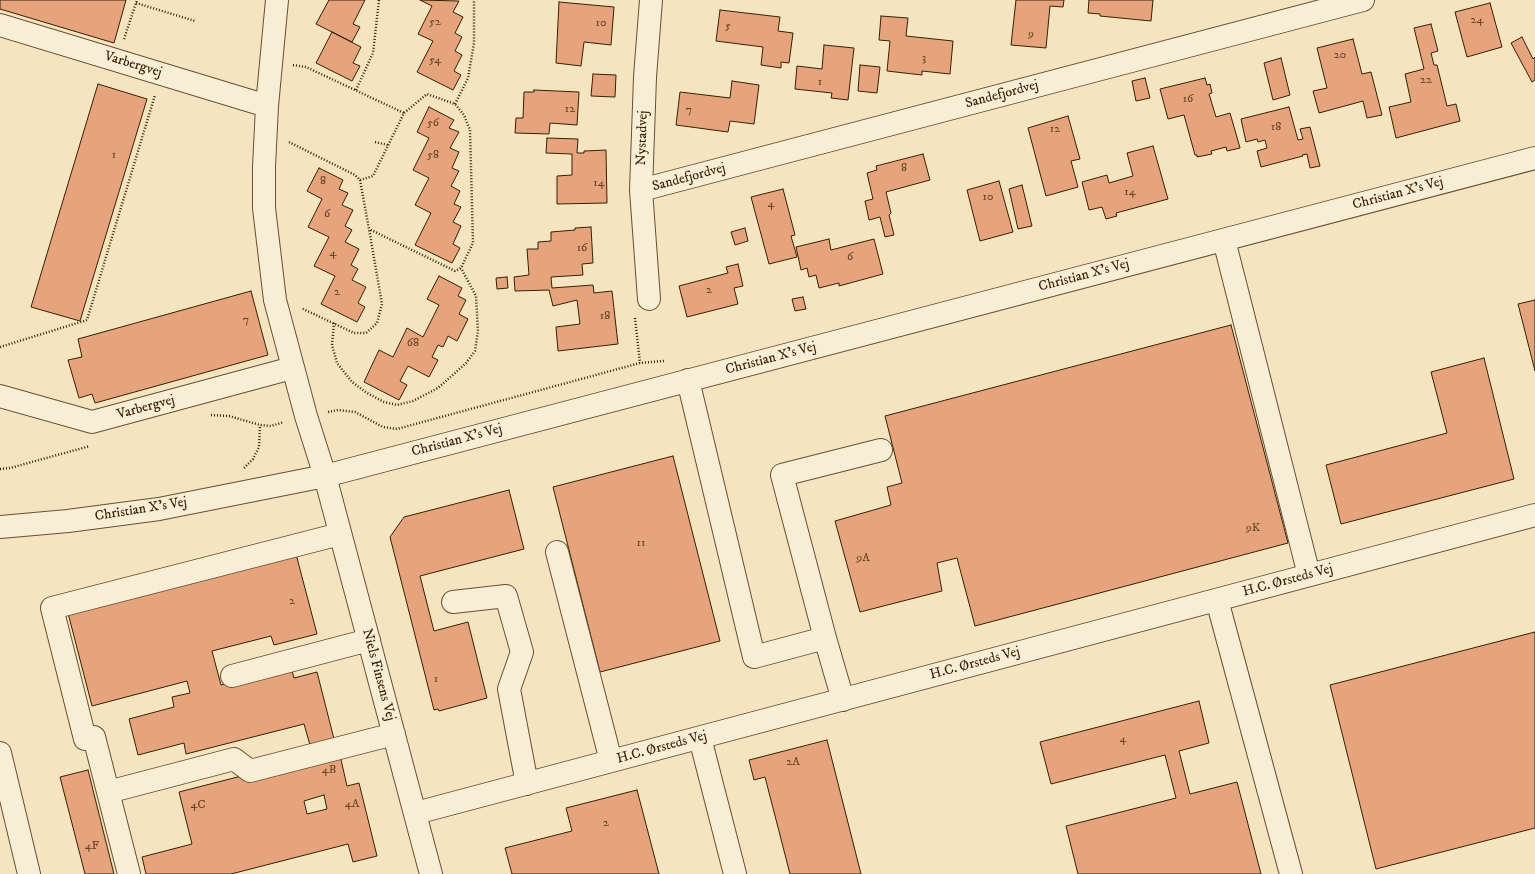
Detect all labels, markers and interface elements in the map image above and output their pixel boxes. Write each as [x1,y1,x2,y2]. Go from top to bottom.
house number: 24 [1471,14,1483,28]
house number: 52 [429,16,441,30]
house number: 10 [596,17,606,31]
house number: 5 [725,20,731,34]
house number: 9 [1028,28,1034,42]
street label: Varbergvej [102,48,164,82]
house number: 20 [1334,49,1346,63]
house number: 3 [922,52,926,66]
house number: 54 [429,54,441,68]
house number: 22 [1420,74,1432,88]
house number: 1 [818,76,822,90]
street label: Sandefjordvej [963,77,1041,113]
house number: 16 [1183,93,1193,107]
house number: 12 [565,103,575,117]
house number: 7 [686,104,692,118]
street label: Nystadvej [634,110,652,166]
house number: 56 [427,117,439,131]
house number: 18 [1271,121,1281,135]
house number: 12 [1050,123,1060,137]
house number: 1 [112,149,116,163]
house number: 58 [427,149,439,163]
street label: Sandefjordvej [650,160,728,196]
house number: 8 [901,162,907,176]
street label: Christian X's Vej [1351,174,1445,214]
house number: 8 [320,175,326,189]
house number: 14 [593,177,605,191]
house number: 14 [1124,186,1136,200]
house number: 10 [983,191,993,205]
house number: 4 [768,198,774,212]
house number: 6 [324,208,330,222]
house number: 16 [577,242,587,256]
house number: 4 [330,247,336,261]
house number: 6 [847,251,853,265]
street label: Christian X's Vej [1037,256,1131,296]
house number: 2 [706,284,712,298]
house number: 2 [334,286,340,300]
house number: 18 [600,310,610,324]
house number: 7 [243,314,249,328]
house number: 68 [407,337,419,351]
street label: Christian X's Vej [724,339,818,379]
street label: Varbergvej [115,392,177,424]
street label: Christian X's Vej [410,421,504,461]
street label: Christian X's Vej [94,494,188,526]
house number: 9K [1246,522,1260,536]
house number: 11 [637,537,645,551]
house number: 9A [856,552,870,566]
street label: H.C. Ørsteds Vej [1241,561,1335,601]
house number: 2 [289,595,295,609]
street label: Niels Finsens Vej [358,627,398,723]
street label: H.C. Ørsteds Vej [928,644,1022,684]
house number: 1 [434,673,438,687]
street label: H.C. Ørsteds Vej [615,728,709,768]
house number: 4 [1120,733,1126,747]
house number: 2A [786,756,800,770]
house number: 4B [322,764,336,778]
house number: 4A [345,798,359,812]
house number: 4C [191,799,205,813]
house number: 2 [603,817,609,831]
house number: 4F [85,840,99,854]

